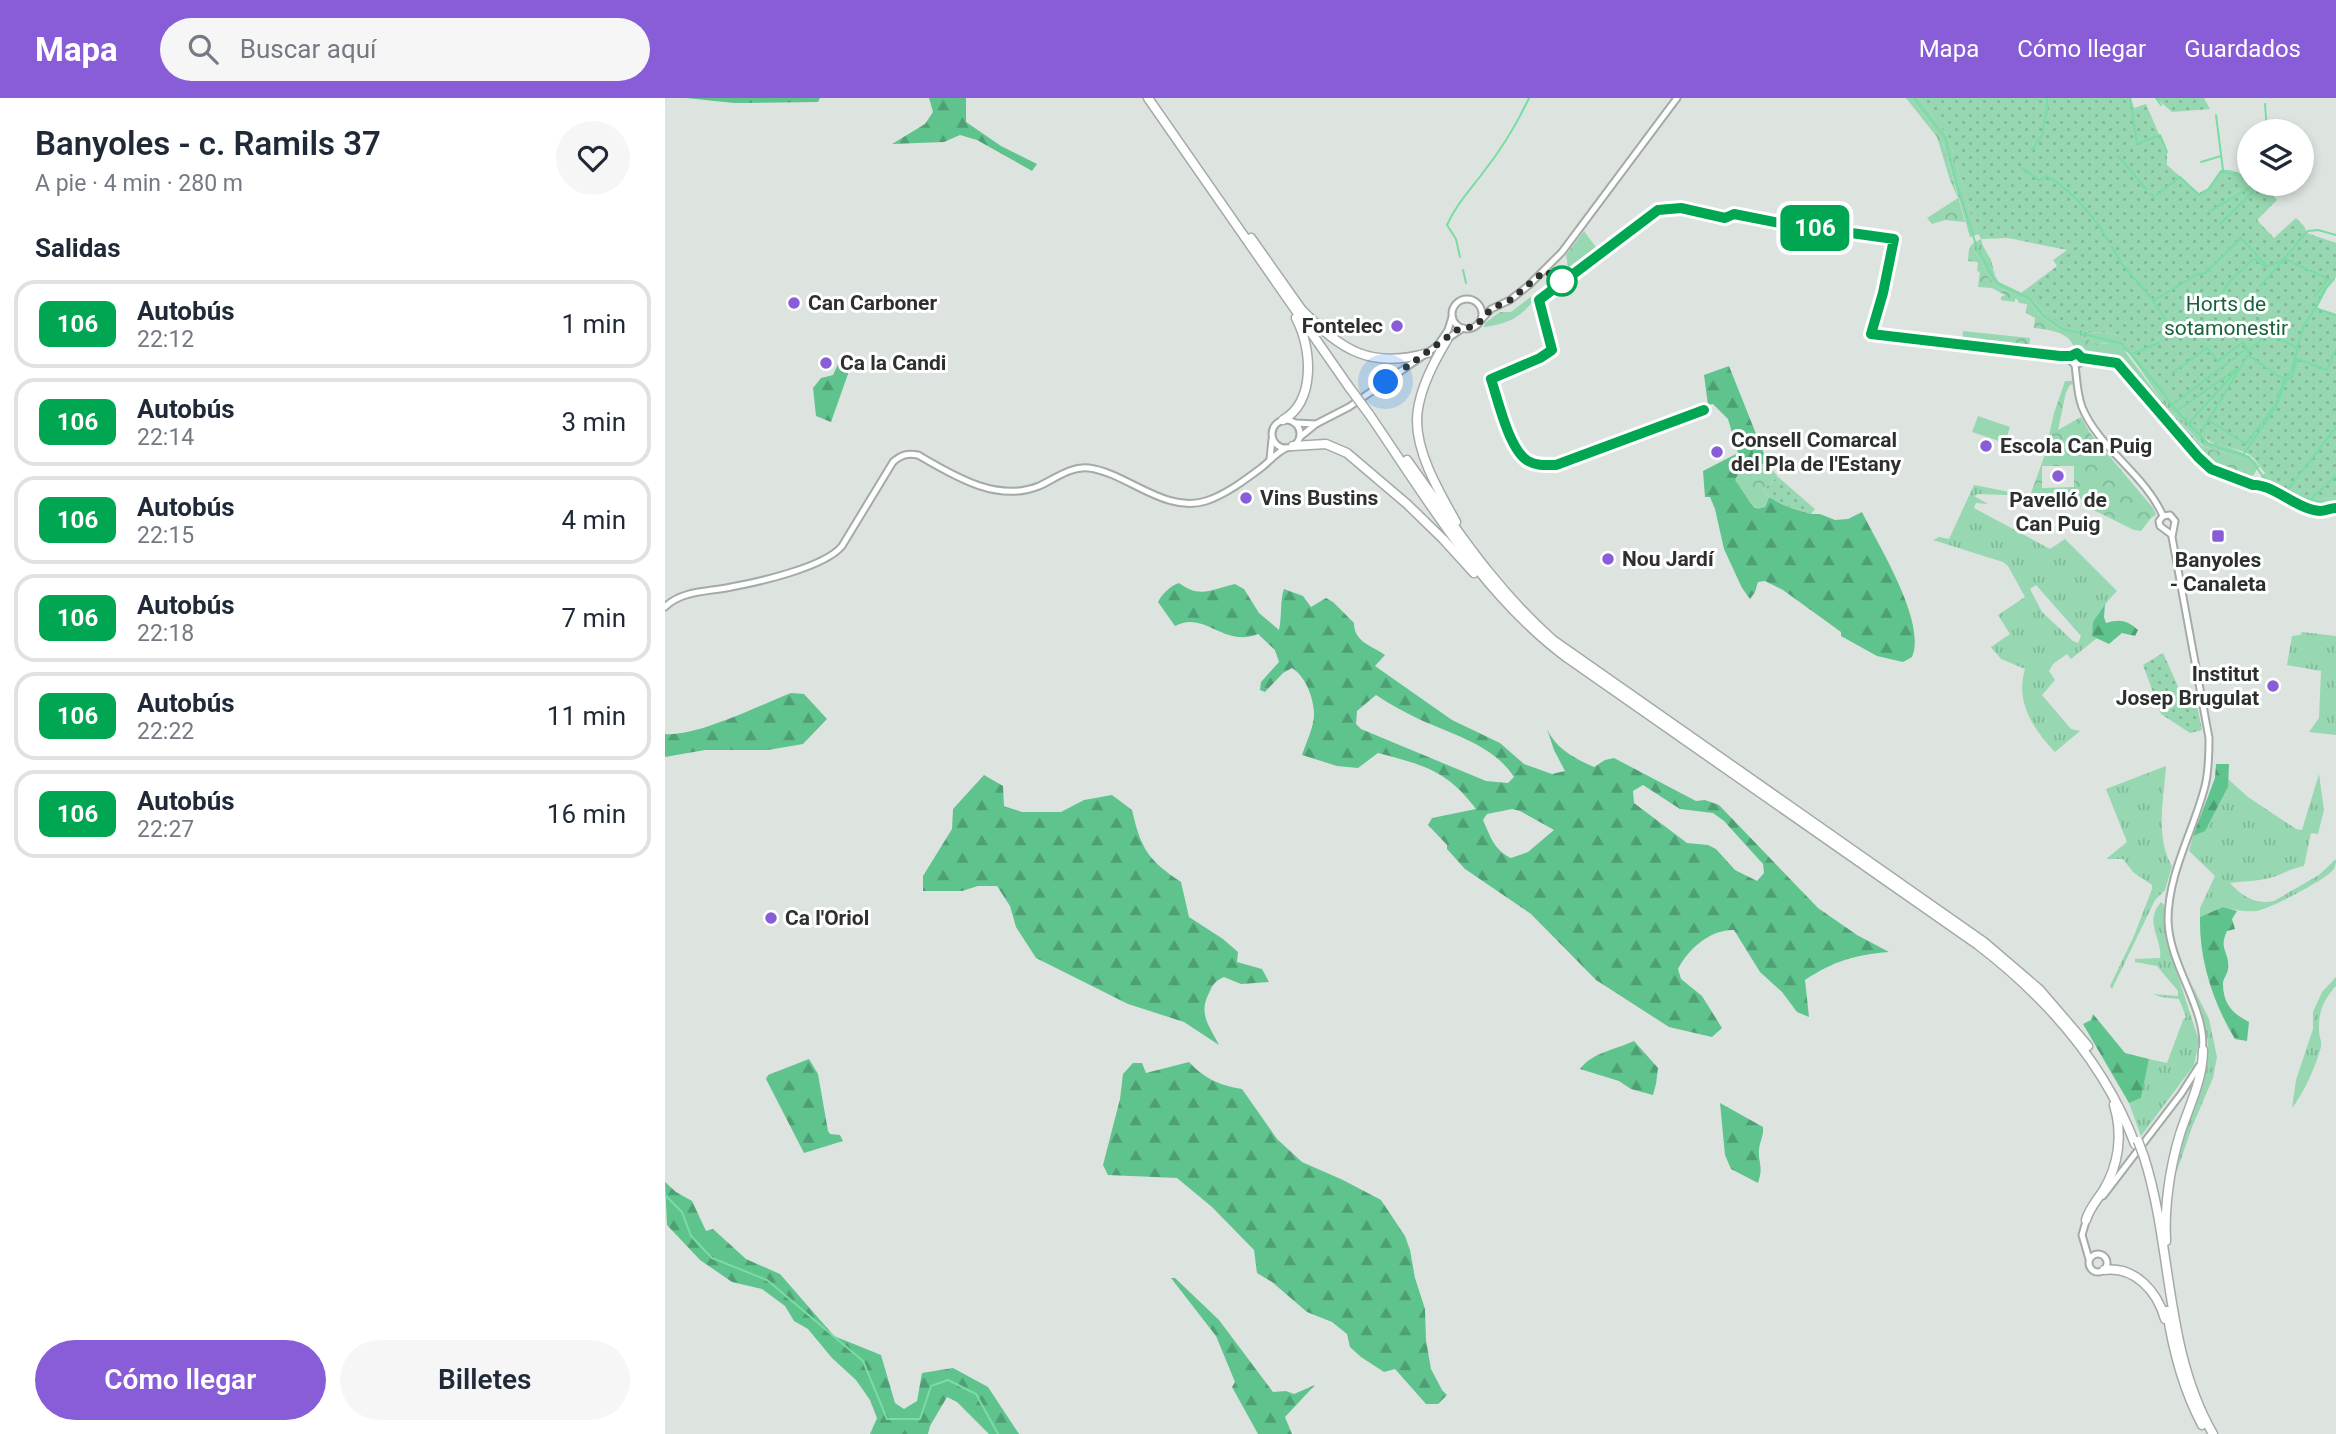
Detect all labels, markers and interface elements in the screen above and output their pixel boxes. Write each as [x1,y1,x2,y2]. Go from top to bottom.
search box [160,18,650,81]
text: Mapa [35,30,118,69]
icon: search [184,30,222,68]
text: Buscar aquí [240,34,376,64]
text: Mapa [1919,35,1979,63]
text: Cómo llegar [2017,35,2146,63]
text: Guardados [2184,35,2301,63]
map controls [2237,119,2314,196]
button: layers [2237,119,2314,196]
button: heart [556,121,630,195]
text: Banyoles - c. Ramils 37 [35,124,381,163]
text: A pie · 4 min · 280 m [35,170,243,197]
line badge: 106 [1775,205,1855,251]
text: 106 [1794,214,1836,242]
text: Salidas [35,233,121,263]
unlabelled marker [1547,266,1577,296]
place label: Can Carboner [808,291,937,315]
park label: Horts de sotamonestir [2164,292,2288,340]
marker: Can Carboner [786,295,802,311]
text: Autobús [137,296,235,326]
text: 1 min [561,309,626,339]
text: 106 [57,310,98,338]
place label: Fontelec [1302,314,1383,338]
marker: Fontelec [1389,318,1405,334]
text: 22:12 [137,326,194,353]
place label: Ca la Candi [840,351,946,375]
marker: Ca la Candi [818,355,834,371]
your location [1368,364,1403,399]
text: Autobús [137,394,235,424]
text: 3 min [561,407,626,437]
text: 106 [57,408,98,436]
text: 22:14 [137,424,194,451]
place label: Consell Comarcal del Pla de l'Estany [1731,428,1902,476]
place label: Escola Can Puig [2000,434,2152,458]
marker: Escola Can Puig [1978,438,1994,454]
marker: Consell Comarcal del Pla de l'Estany [1709,444,1725,460]
marker: Pavelló de Can Puig [2050,468,2066,484]
place label: Vins Bustins [1260,486,1378,510]
place label: Pavelló de Can Puig [2009,488,2107,536]
marker: Vins Bustins [1238,490,1254,506]
text: Autobús [137,492,235,522]
text: 4 min [561,505,626,535]
text: 106 [57,506,98,534]
text: 22:15 [137,522,194,549]
marker: Banyoles - Canaleta [2210,528,2226,544]
place label: Nou Jardí [1622,547,1715,571]
place label: Banyoles - Canaleta [2170,548,2266,596]
marker: Nou Jardí [1600,551,1616,567]
text: Autobús [137,590,235,620]
text: 7 min [561,603,626,633]
text: 106 [57,604,98,632]
text: 22:18 [137,620,194,647]
place label: Institut Josep Brugulat [2116,662,2259,710]
marker: Institut Josep Brugulat [2265,678,2281,694]
text: Autobús [137,688,235,718]
text: 11 min [547,701,626,731]
text: 106 [57,702,98,730]
text: 22:22 [137,718,194,745]
text: Autobús [137,786,235,816]
text: 16 min [547,799,626,829]
text: 106 [57,800,98,828]
text: 22:27 [137,816,194,843]
place label: Ca l'Oriol [785,906,869,930]
marker: Ca l'Oriol [763,910,779,926]
button: Cómo llegar [35,1340,326,1420]
button: Billetes [340,1340,630,1420]

